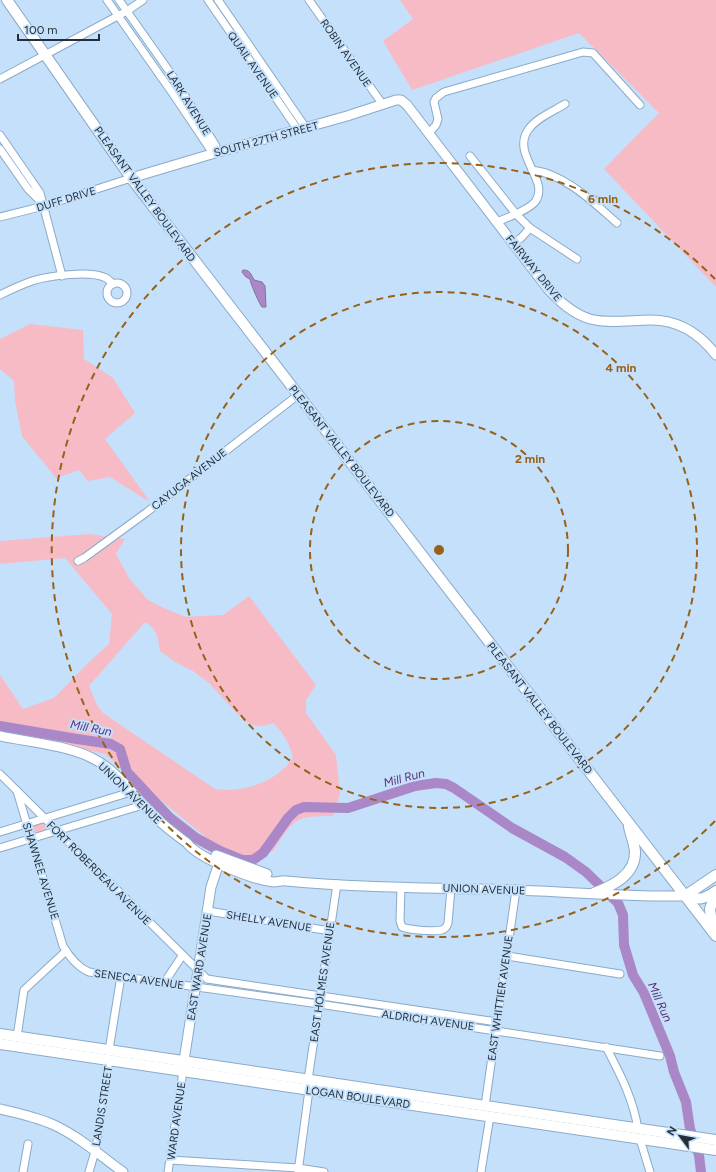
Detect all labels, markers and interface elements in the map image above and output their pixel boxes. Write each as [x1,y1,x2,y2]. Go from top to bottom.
scale bar [18,16,99,42]
street label: ROBIN AVENUE [317,17,374,90]
text: 100 m [24,23,58,37]
street label: QUAIL AVENUE [225,29,281,101]
street label: LARK AVENUE [164,69,214,138]
street label: SOUTH 27TH STREET [212,119,320,160]
street label: PLEASANT VALLEY BOULEVARD [91,124,198,265]
street label: DUFF DRIVE [35,184,97,215]
text: 6 min [588,192,618,206]
street label: FAIRWAY DRIVE [503,232,564,304]
text: 4 min [606,361,637,375]
street label: PLEASANT VALLEY BOULEVARD [286,383,397,520]
street label: CAYUGA AVENUE [149,446,230,513]
text: 2 min [515,452,545,466]
centre of rings [432,543,446,557]
street label: PLEASANT VALLEY BOULEVARD [484,640,595,777]
water label: Mill Run [69,717,113,739]
street label: UNION AVENUE [95,760,164,827]
water label: Mill Run [382,766,426,790]
street label: FORT ROBERDEAU AVENUE [44,819,153,928]
street label: SHAWNEE AVENUE [20,821,61,921]
street label: UNION AVENUE [442,882,526,897]
street label: SHELLY AVENUE [225,908,312,935]
street label: EAST WARD AVENUE [185,913,214,1022]
street label: EAST HOLMES AVENUE [308,921,337,1043]
street label: EAST WHITTIER AVENUE [485,935,516,1062]
street label: SENECA AVENUE [93,967,185,992]
water label: Mill Run [645,980,675,1024]
street label: ALDRICH AVENUE [381,1008,475,1033]
street label: LANDIS STREET [90,1065,115,1147]
street label: WARD AVENUE [165,1081,188,1161]
street label: LOGAN BOULEVARD [305,1084,411,1111]
north arrow [660,1116,700,1156]
text: N [664,1124,680,1138]

